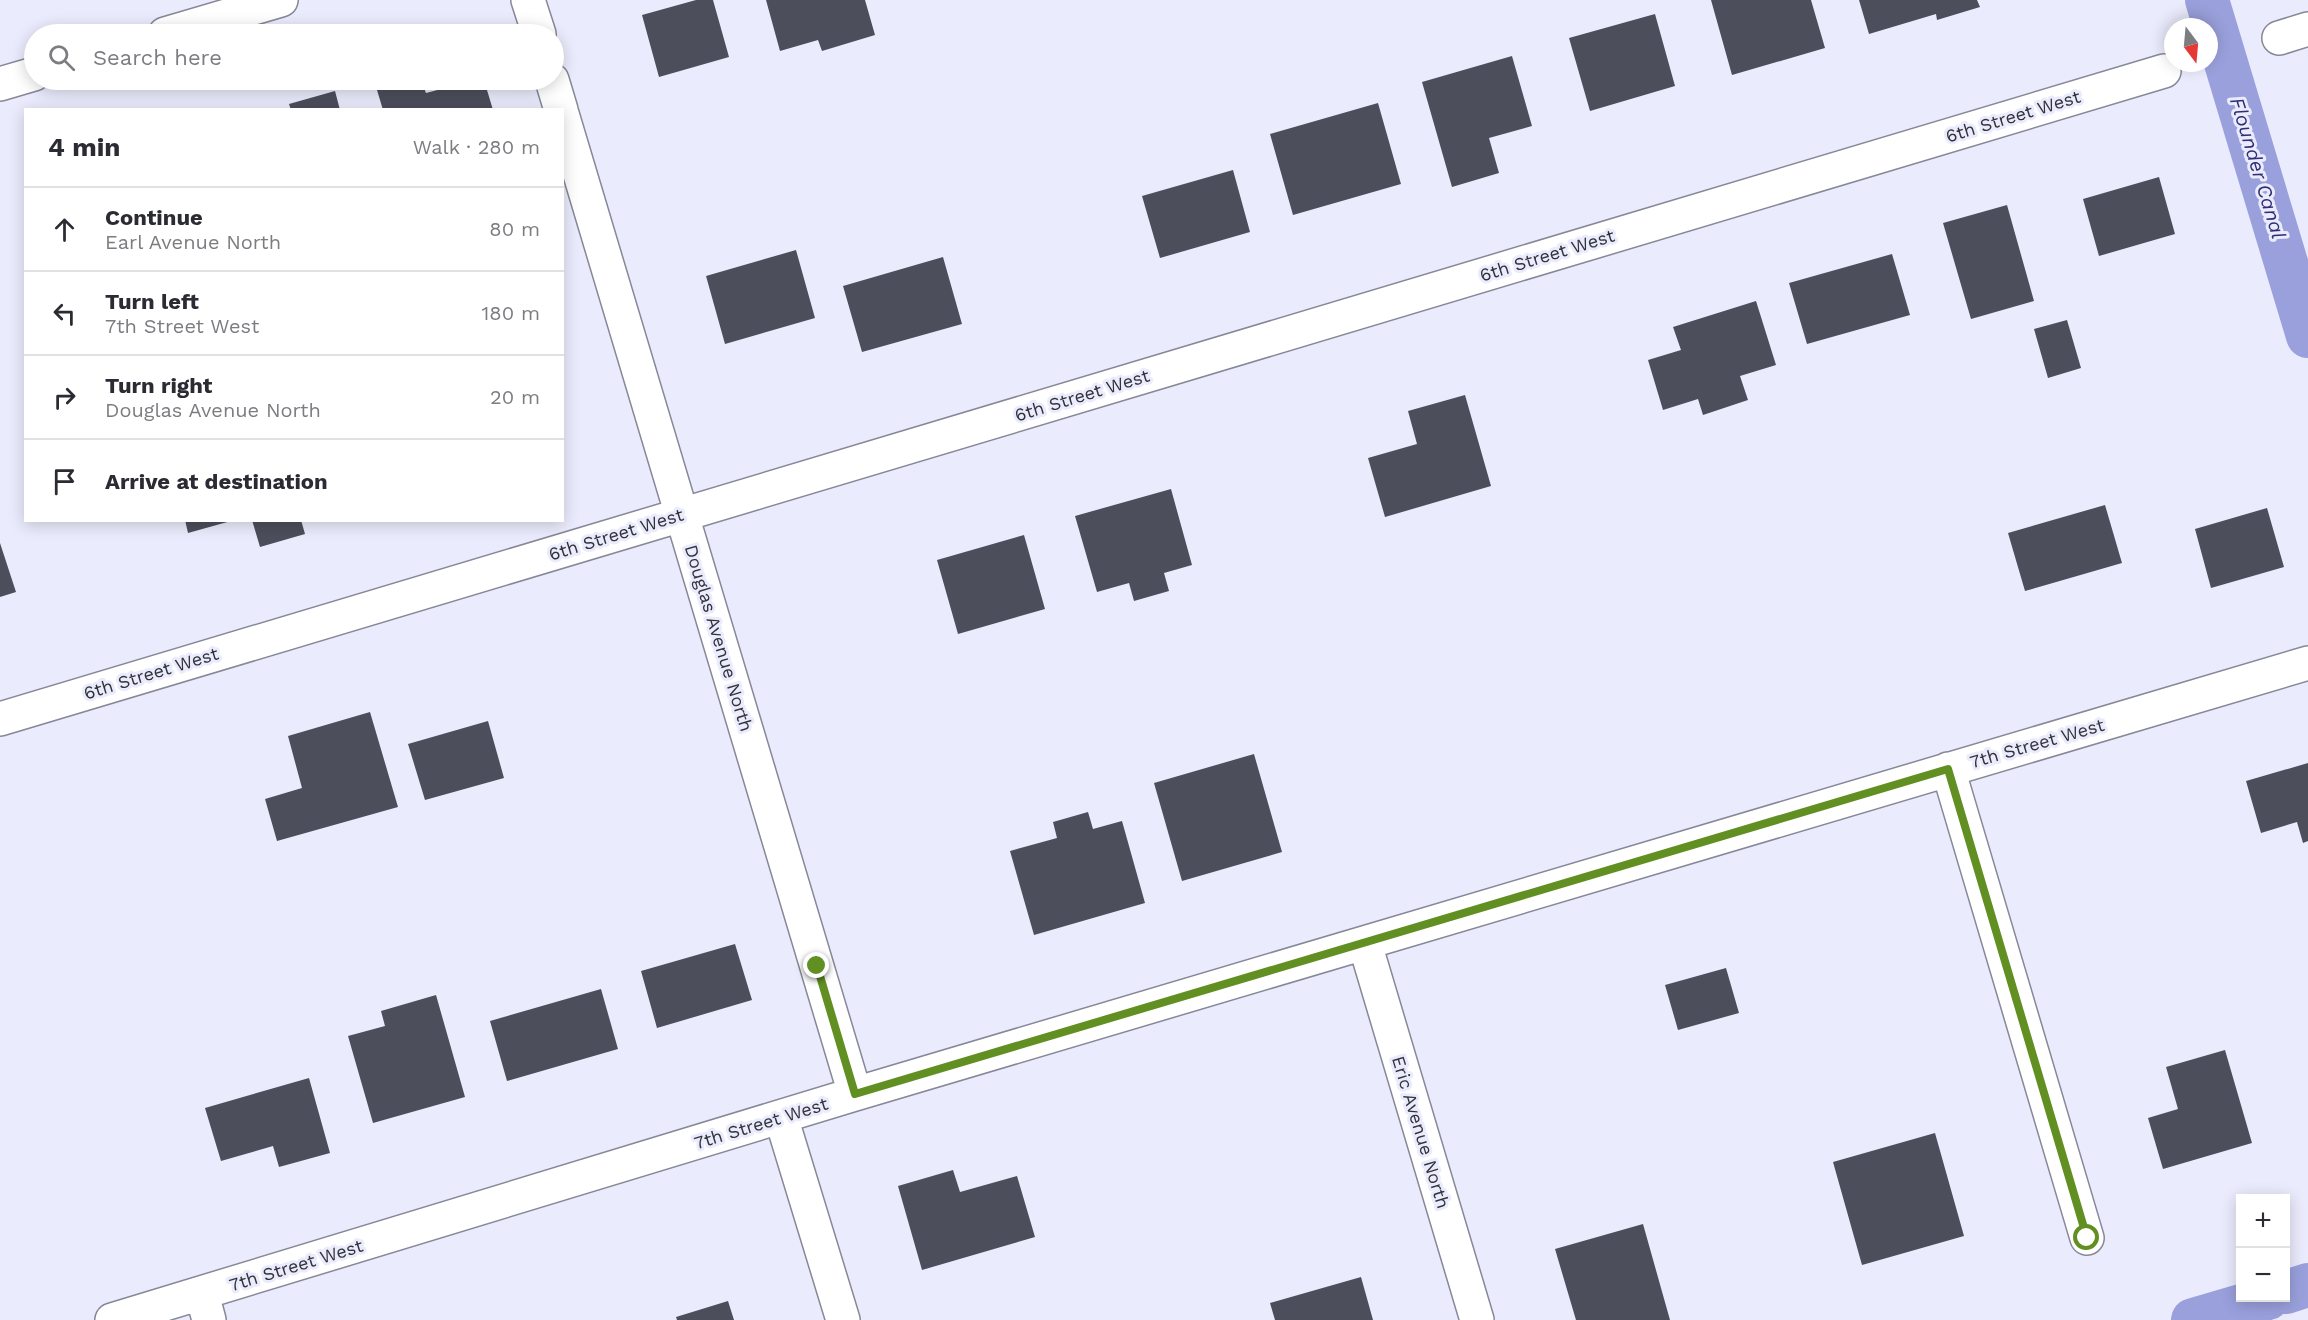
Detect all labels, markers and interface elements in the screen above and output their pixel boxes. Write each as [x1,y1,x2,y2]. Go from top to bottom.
north arrow [2164,18,2218,72]
search box [24,24,564,90]
icon: search [45,41,78,74]
text: Search here [93,45,222,70]
street label: 6th Street West [1943,85,2083,146]
water label: Flounder Canal [2225,94,2291,242]
text: 4 min [48,132,120,162]
text: Walk · 280 m [413,135,540,159]
text: Continue [105,205,203,230]
icon: ahead [48,213,81,246]
text: 80 m [489,217,540,241]
street label: 6th Street West [1477,224,1617,285]
text: Earl Avenue North [105,230,281,254]
text: Turn left [105,289,199,314]
icon: left [48,297,81,330]
text: 180 m [482,301,540,325]
text: 7th Street West [105,314,259,338]
street label: 6th Street West [1012,364,1152,425]
text: Turn right [105,373,212,398]
icon: right [48,381,81,414]
text: 20 m [490,385,540,409]
text: Douglas Avenue North [105,398,321,422]
icon: arrive [48,465,81,498]
text: Arrive at destination [105,469,328,494]
street label: 6th Street West [546,503,686,564]
street label: Douglas Avenue North [681,542,757,734]
street label: 6th Street West [81,642,221,703]
street label: 7th Street West [1967,714,2107,772]
route end [803,952,829,978]
street label: Eric Avenue North [1388,1053,1454,1211]
street label: 7th Street West [692,1093,831,1153]
map controls [2236,1194,2290,1302]
button: + [2236,1194,2290,1248]
route start [2073,1224,2099,1250]
street label: 7th Street West [227,1235,366,1295]
button: − [2236,1248,2290,1302]

